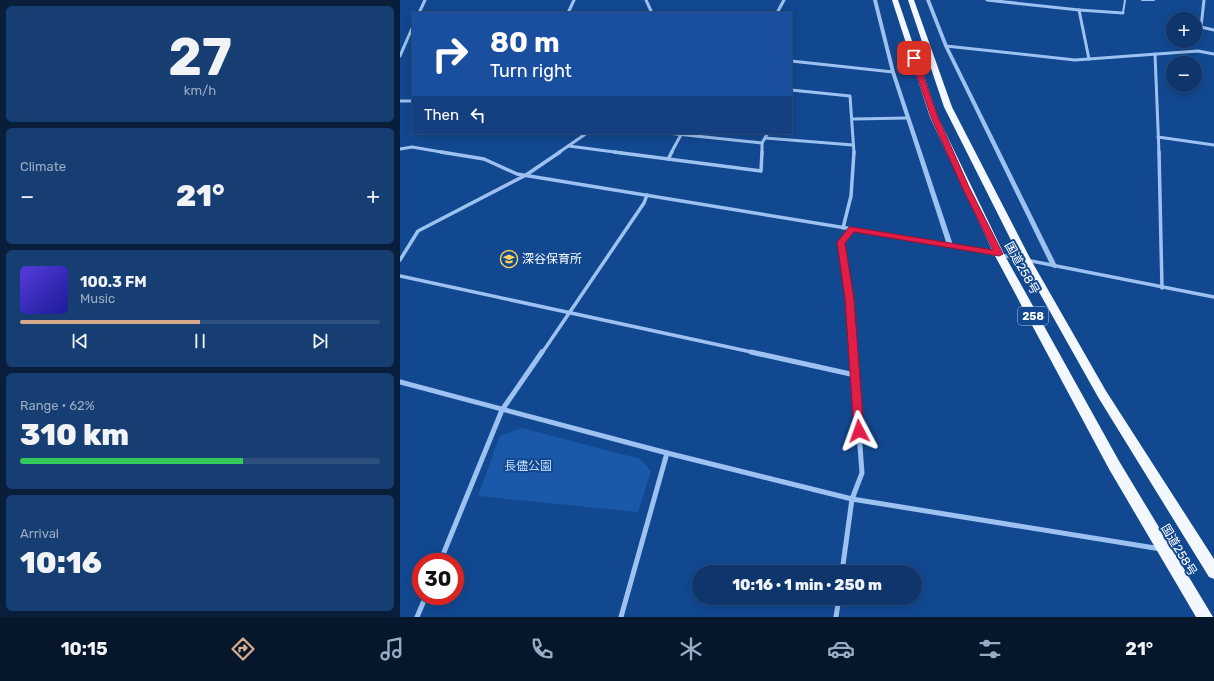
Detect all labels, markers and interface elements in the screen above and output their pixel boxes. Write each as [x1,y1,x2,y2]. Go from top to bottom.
map controls [1166,12,1202,92]
button: + [1166,12,1202,48]
text: 27 [168,26,232,88]
text: 80 m [490,26,560,59]
icon: right [424,28,476,80]
pin [897,41,931,75]
icon: arrive [903,47,925,69]
button: − [1166,56,1202,92]
text: Turn right [490,60,572,82]
text: km/h [184,83,216,98]
icon: left [467,104,489,126]
text: Then [424,106,459,124]
text: Climate [20,159,66,174]
text: 21° [176,178,225,214]
text: − [20,183,34,210]
text: + [366,183,380,210]
street label: 国道258号 [1002,239,1042,297]
school or university icon: 深谷保育所 [499,249,519,269]
place label: 深谷保育所 [522,252,582,266]
text: 100.3 FM [80,273,147,291]
text: Music [80,291,115,306]
road number: 258 [1018,307,1048,325]
icon: previous [69,330,91,352]
icon: pause [189,330,211,352]
icon: next [309,330,331,352]
text: Range · 62% [20,398,95,413]
position arrow [838,410,880,452]
text: 310 km [20,417,129,453]
park label: 長儘公園 [504,459,552,473]
street label: 国道258号 [1158,522,1200,578]
text: Arrival [20,526,59,541]
text: 10:16 [20,545,102,581]
speed limit sign: 30 [412,553,464,605]
text: 10:16 · 1 min · 250 m [732,576,882,594]
icon: directions [229,635,257,663]
icon: music [378,635,406,663]
icon: phone [528,635,556,663]
icon: climate [677,635,705,663]
icon: car [827,635,855,663]
icon: filters [976,635,1004,663]
text: 10:15 [61,638,108,660]
text: 21° [1125,638,1153,660]

